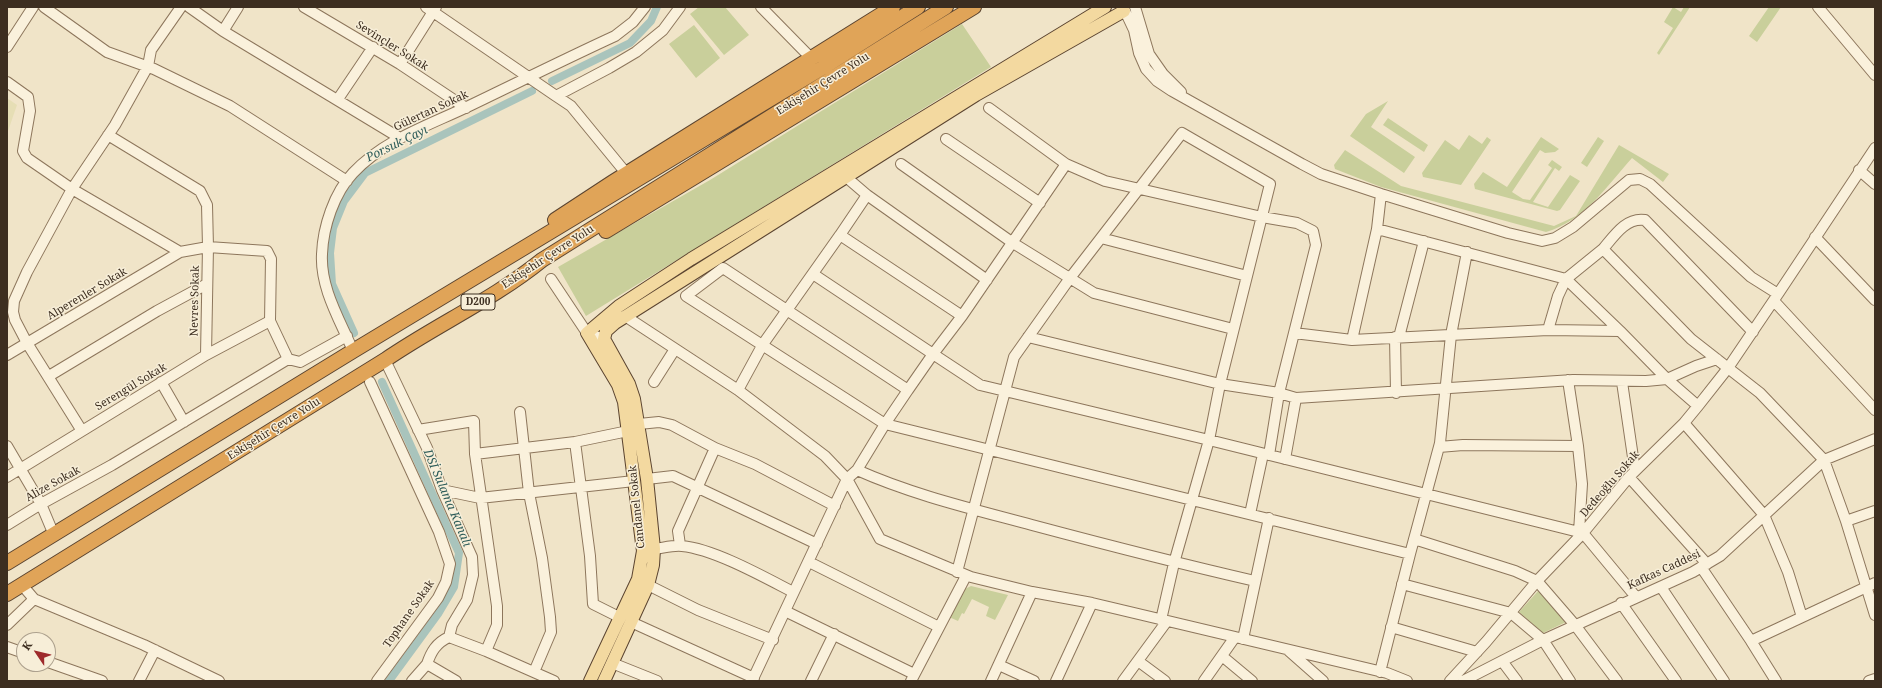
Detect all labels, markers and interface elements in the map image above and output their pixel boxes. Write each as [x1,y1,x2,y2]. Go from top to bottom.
street label: Sevinçler Sokak [353,18,431,74]
street label: Eskişehir Çevre Yolu [774,50,872,118]
street label: Gülertan Sokak [392,88,470,134]
water label: Porsuk Çayı [364,123,430,165]
street label: Eskişehir Çevre Yolu [500,222,596,292]
street label: Alperenler Sokak [45,265,129,323]
street label: Nevres Sokak [188,265,202,337]
road number: D200 [461,294,495,310]
street label: Serengül Sokak [93,361,169,413]
street label: Eskişehir Çevre Yolu [225,395,323,463]
water label: DSİ Sulama Kanalı [420,447,474,549]
street label: Dedeoğlu Sokak [1578,448,1642,520]
street label: Alize Sokak [23,464,83,504]
street label: Candanel Sokak [626,465,648,549]
street label: Kafkas Caddesi [1625,547,1703,593]
street label: Tophane Sokak [381,578,437,650]
north arrow [16,632,56,672]
text: K [18,638,35,653]

